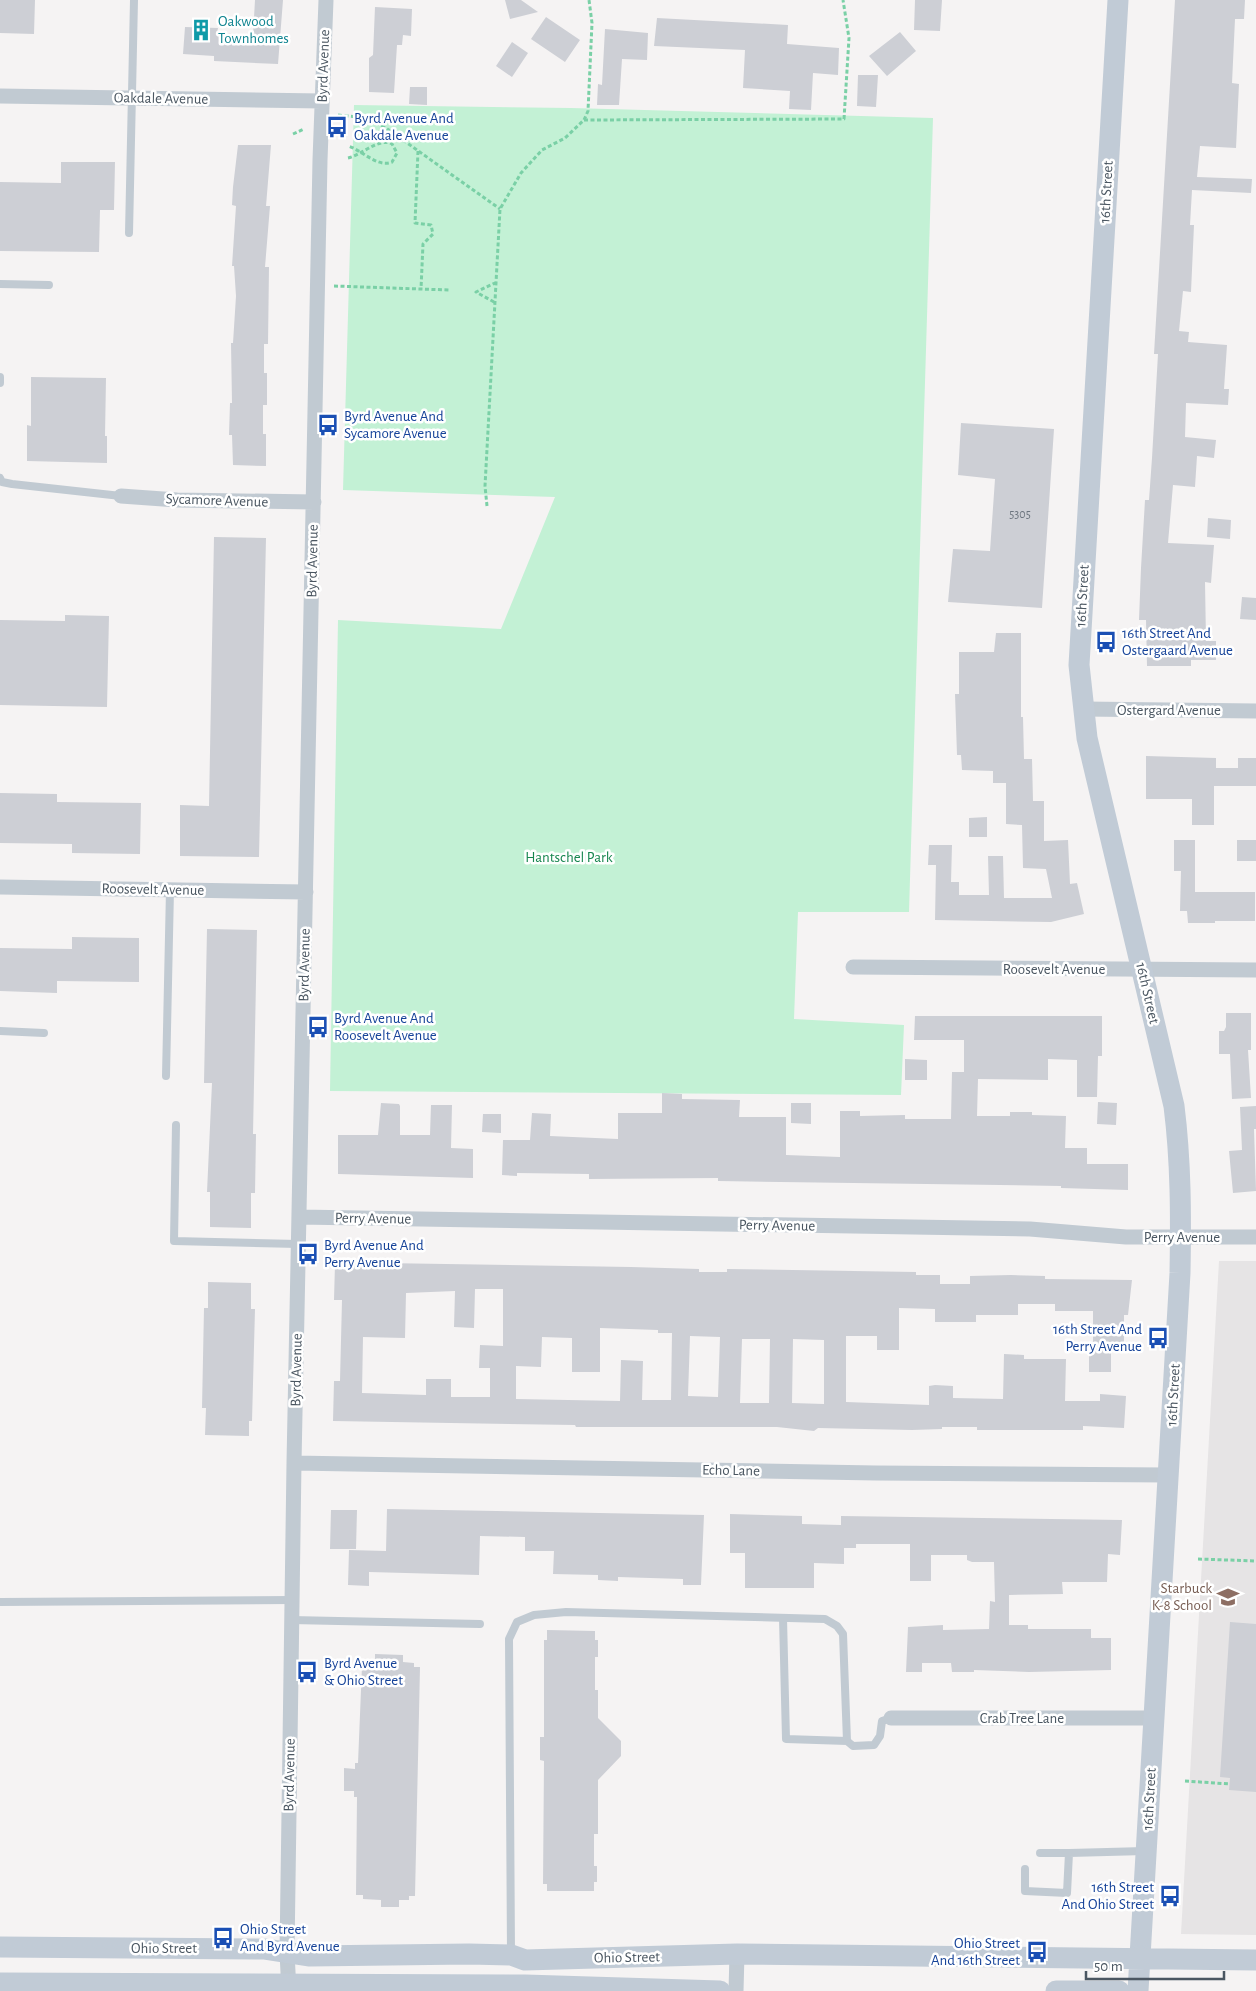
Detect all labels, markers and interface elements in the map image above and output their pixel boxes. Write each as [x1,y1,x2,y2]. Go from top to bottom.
place label: Oakwood Townhomes [218,14,289,46]
building icon: Oakwood Townhomes [188,17,214,43]
street label: Byrd Avenue [315,29,332,103]
street label: Oakdale Avenue [114,90,208,107]
place label: Byrd Avenue And Oakdale Avenue [354,111,454,143]
bus stop icon: Byrd Avenue And Oakdale Avenue [324,114,350,140]
street label: 16th Street [1097,160,1116,224]
place label: Byrd Avenue And Sycamore Avenue [344,409,447,441]
bus stop icon: Byrd Avenue And Sycamore Avenue [315,412,341,438]
street label: Sycamore Avenue [165,491,269,510]
house number: 5305 [1009,508,1031,520]
street label: Byrd Avenue [304,524,321,598]
street label: 16th Street [1073,564,1092,628]
place label: 16th Street And Ostergaard Avenue [1122,626,1233,658]
bus stop icon: 16th Street And Ostergaard Avenue [1093,629,1119,655]
street label: Ostergard Avenue [1117,703,1221,718]
park label: Hantschel Park [525,850,613,865]
street label: Roosevelt Avenue [102,881,205,898]
street label: Byrd Avenue [296,928,313,1002]
street label: 16th Street [1133,961,1162,1025]
street label: Roosevelt Avenue [1003,962,1105,977]
place label: Byrd Avenue And Roosevelt Avenue [334,1011,437,1043]
bus stop icon: Byrd Avenue And Roosevelt Avenue [305,1014,331,1040]
street label: Perry Avenue [335,1210,411,1227]
street label: Perry Avenue [739,1217,815,1234]
street label: Perry Avenue [1144,1230,1220,1245]
place label: Byrd Avenue And Perry Avenue [324,1238,424,1270]
bus stop icon: Byrd Avenue And Perry Avenue [295,1241,321,1267]
place label: 16th Street And Perry Avenue [1053,1322,1142,1354]
bus stop icon: 16th Street And Perry Avenue [1145,1325,1171,1351]
street label: Byrd Avenue [288,1333,305,1407]
street label: 16th Street [1164,1363,1183,1427]
street label: Echo Lane [702,1462,760,1479]
place label: Starbuck K-8 School [1152,1581,1212,1613]
school or university icon: Starbuck K-8 School [1215,1584,1241,1610]
place label: Byrd Avenue & Ohio Street [324,1656,403,1688]
bus stop icon: Byrd Avenue & Ohio Street [294,1659,320,1685]
street label: Crab Tree Lane [980,1711,1064,1726]
street label: Byrd Avenue [281,1738,298,1812]
street label: 16th Street [1140,1767,1159,1831]
place label: 16th Street And Ohio Street [1061,1880,1154,1912]
bus stop icon: 16th Street And Ohio Street [1157,1883,1183,1909]
place label: Ohio Street And Byrd Avenue [240,1922,340,1954]
bus stop icon: Ohio Street And Byrd Avenue [210,1925,236,1951]
place label: Ohio Street And 16th Street [931,1936,1020,1968]
bus stop icon: Ohio Street And 16th Street [1024,1939,1050,1965]
street label: Ohio Street [131,1941,197,1956]
scale bar [1086,1948,1224,1980]
street label: Ohio Street [594,1949,660,1966]
text: 50 m [1094,1959,1123,1974]

